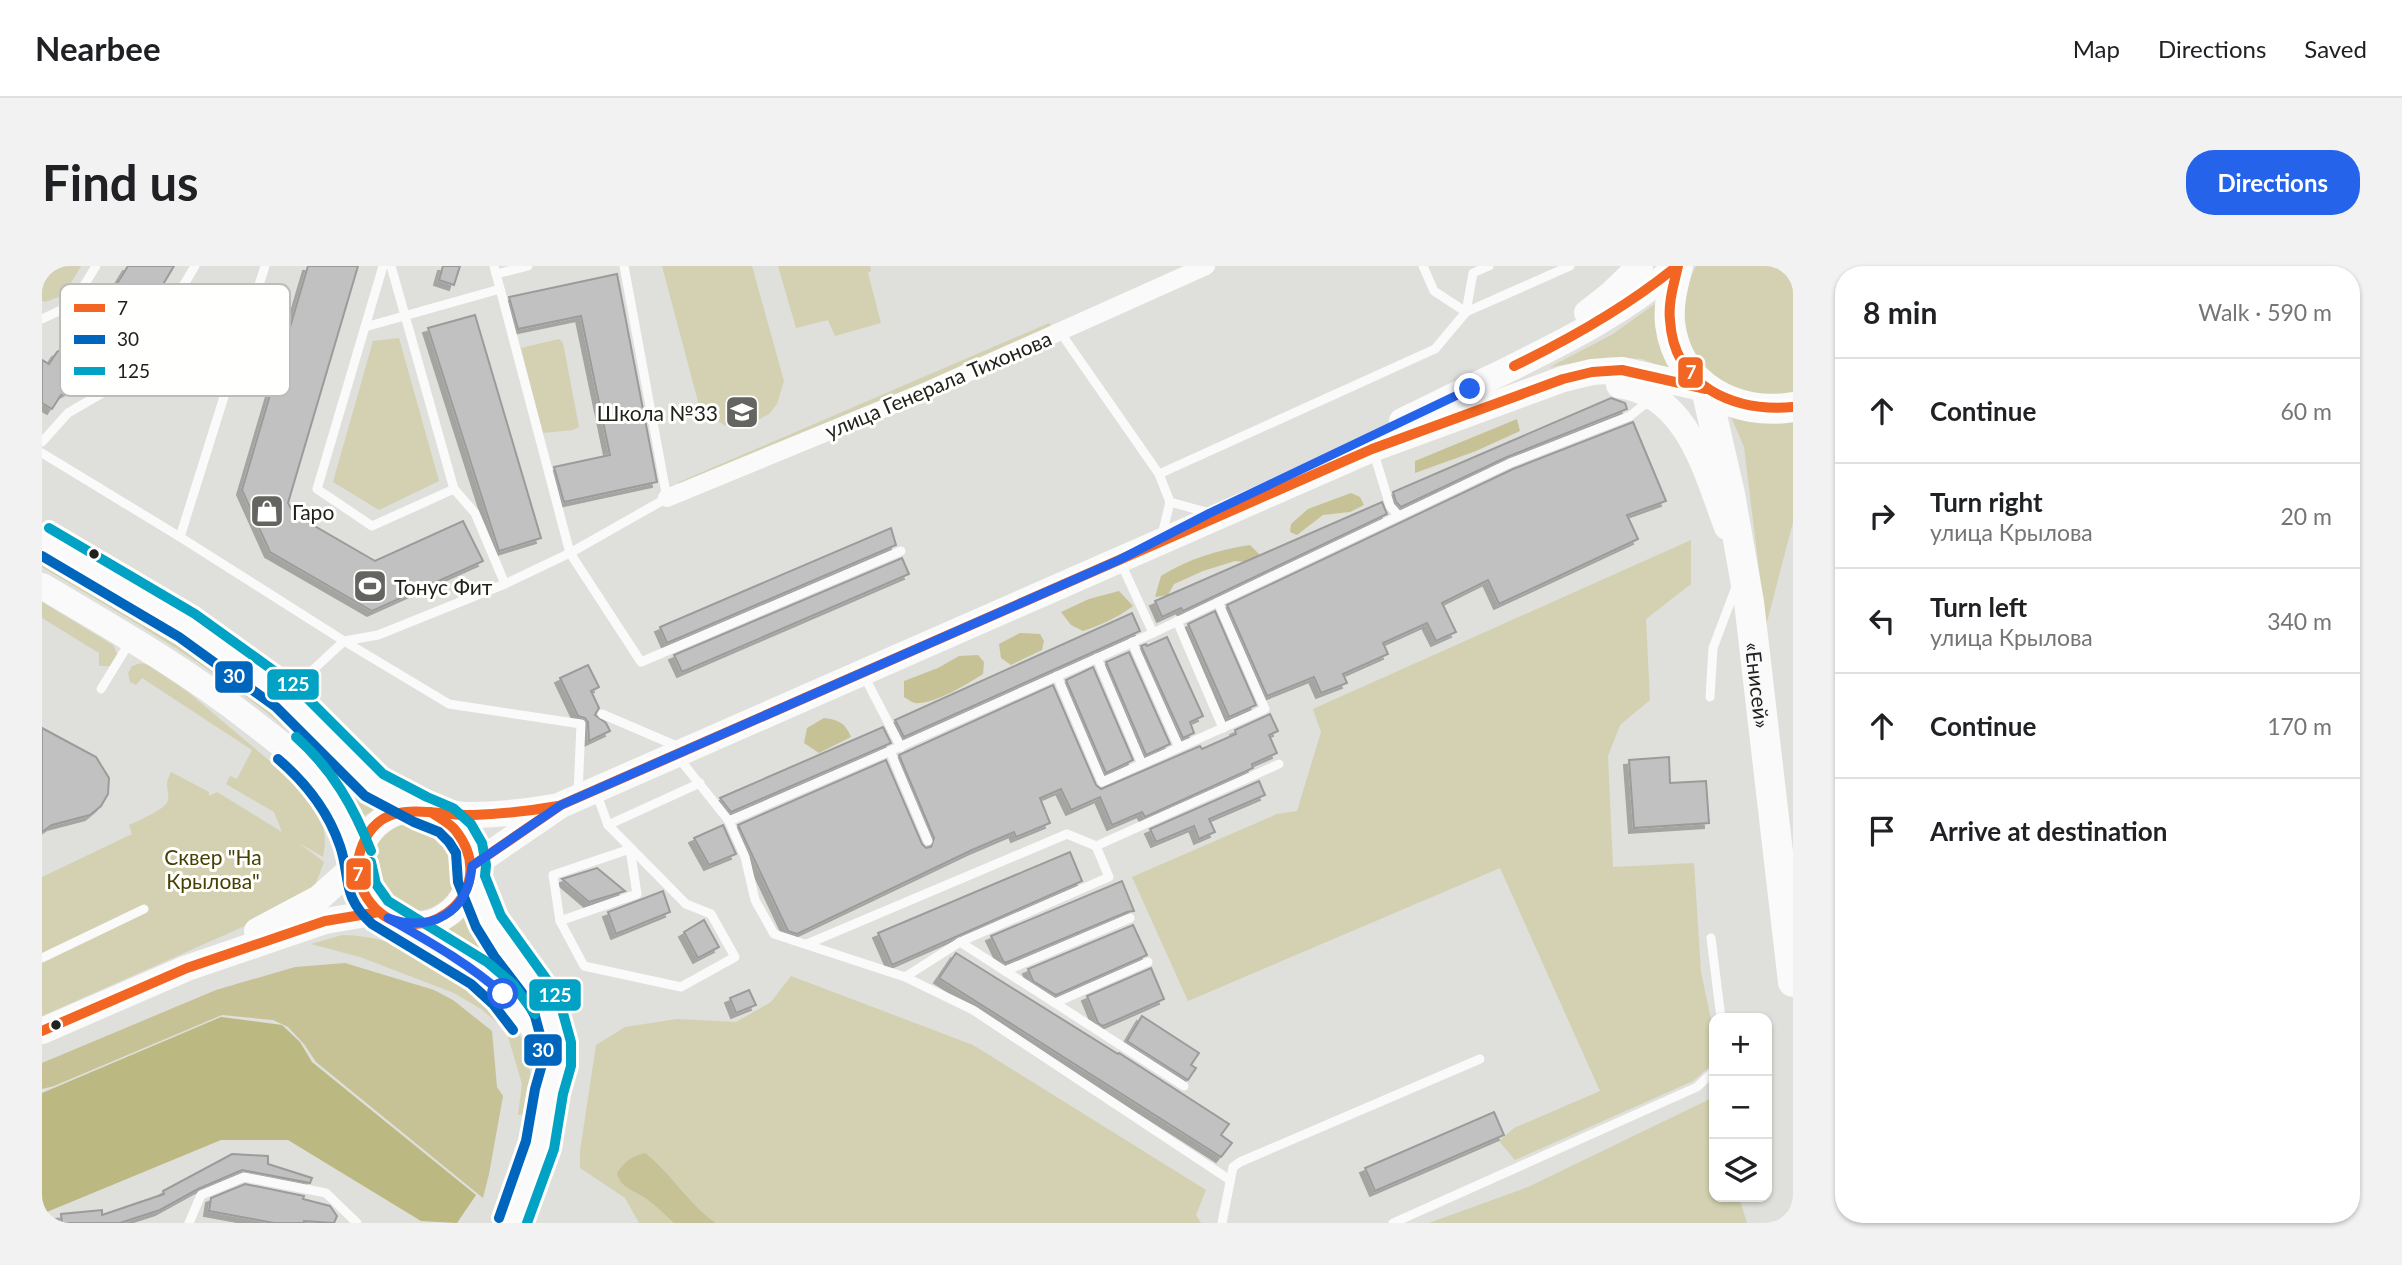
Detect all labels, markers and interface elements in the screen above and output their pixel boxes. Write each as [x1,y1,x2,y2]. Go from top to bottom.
text: Nearbee [35,28,161,68]
text: Map [2073,34,2120,63]
text: Directions [2158,34,2266,63]
text: Saved [2304,34,2367,63]
button: Directions [2186,150,2360,215]
text: Find us [42,153,199,211]
legend [60,284,290,396]
text: 8 min [1863,294,1937,330]
text: 7 [117,296,128,319]
text: Walk · 590 m [2198,298,2332,326]
street label: улица Генерала Тихонова [821,325,1055,443]
text: 30 [117,327,139,350]
line badge: 7 [1677,356,1704,389]
text: 125 [117,359,150,382]
text: 7 [1685,360,1697,383]
route end [1454,373,1485,404]
icon: ahead [1863,392,1901,430]
school or university icon: Школа №33 [723,393,761,431]
text: Continue [1930,395,2036,427]
text: 60 m [2281,397,2332,425]
place label: Школа №33 [597,400,718,425]
text: Turn right [1930,486,2043,518]
shop icon: Гаро [248,492,286,530]
icon: right [1863,497,1901,535]
place label: Гаро [292,499,334,524]
text: 20 m [2281,502,2332,530]
text: улица Крылова [1930,518,2093,546]
unlabelled marker [87,547,101,561]
sports icon: Тонус Фит [351,567,389,605]
place label: Тонус Фит [394,574,493,599]
text: Turn left [1930,591,2027,623]
icon: left [1863,602,1901,640]
text: 340 m [2267,607,2332,635]
text: улица Крылова [1930,623,2093,651]
street label: «Енисей» [1741,641,1776,730]
line badge: 30 [214,660,254,694]
text: 30 [223,664,245,687]
line badge: 125 [266,668,320,701]
text: 125 [276,672,310,695]
icon: ahead [1863,707,1901,745]
text: Continue [1930,710,2036,742]
text: 170 m [2267,712,2332,740]
icon: arrive [1863,812,1901,850]
text: Arrive at destination [1930,815,2167,847]
park label: Сквер "На Крылова" [164,844,262,893]
line badge: 7 [345,857,372,891]
text: 7 [352,862,364,885]
route start [487,978,518,1009]
line badge: 125 [528,978,582,1012]
text: 125 [538,983,572,1006]
map controls [1709,1013,1772,1202]
button: + [1709,1013,1772,1076]
unlabelled marker [49,1018,63,1032]
line badge: 30 [523,1033,563,1067]
text: 30 [532,1038,554,1061]
button: − [1709,1076,1772,1139]
button: layers [1709,1139,1772,1202]

